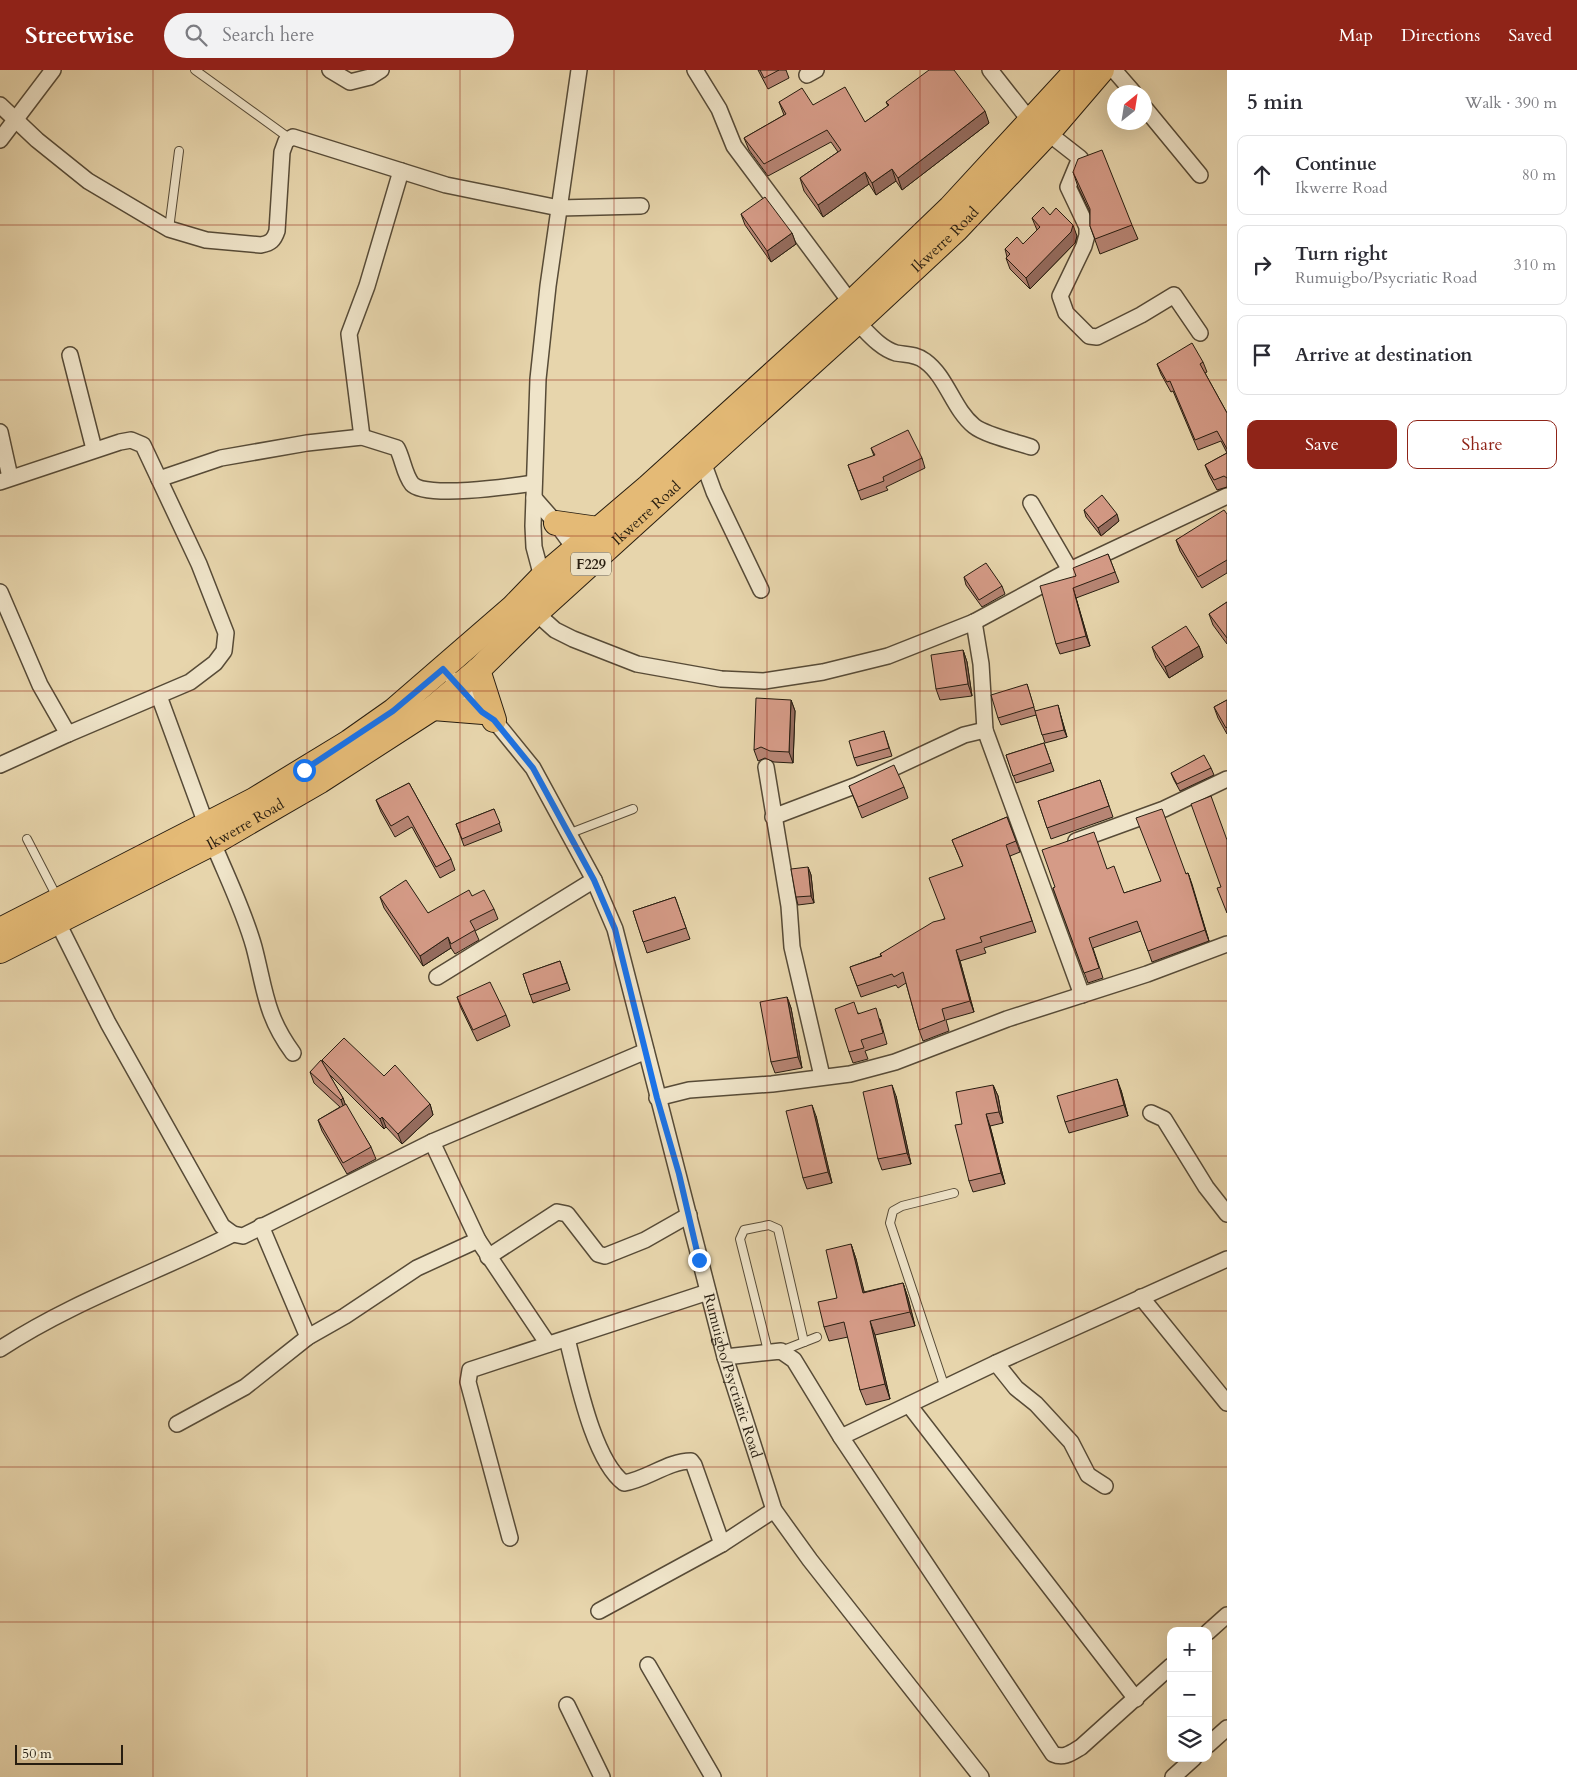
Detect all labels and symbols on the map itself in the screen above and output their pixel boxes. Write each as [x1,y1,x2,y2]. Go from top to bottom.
north arrow [1107,85,1152,130]
street label: Ikwerre Road [907,202,983,277]
street label: Ikwerre Road [607,477,685,550]
road number: F229 [571,552,611,576]
route start [293,759,316,782]
street label: Ikwerre Road [203,794,288,855]
route end [688,1249,711,1272]
street label: Rumuigbo/Psycriatic Road [699,1291,767,1460]
scale bar [15,1742,122,1765]

